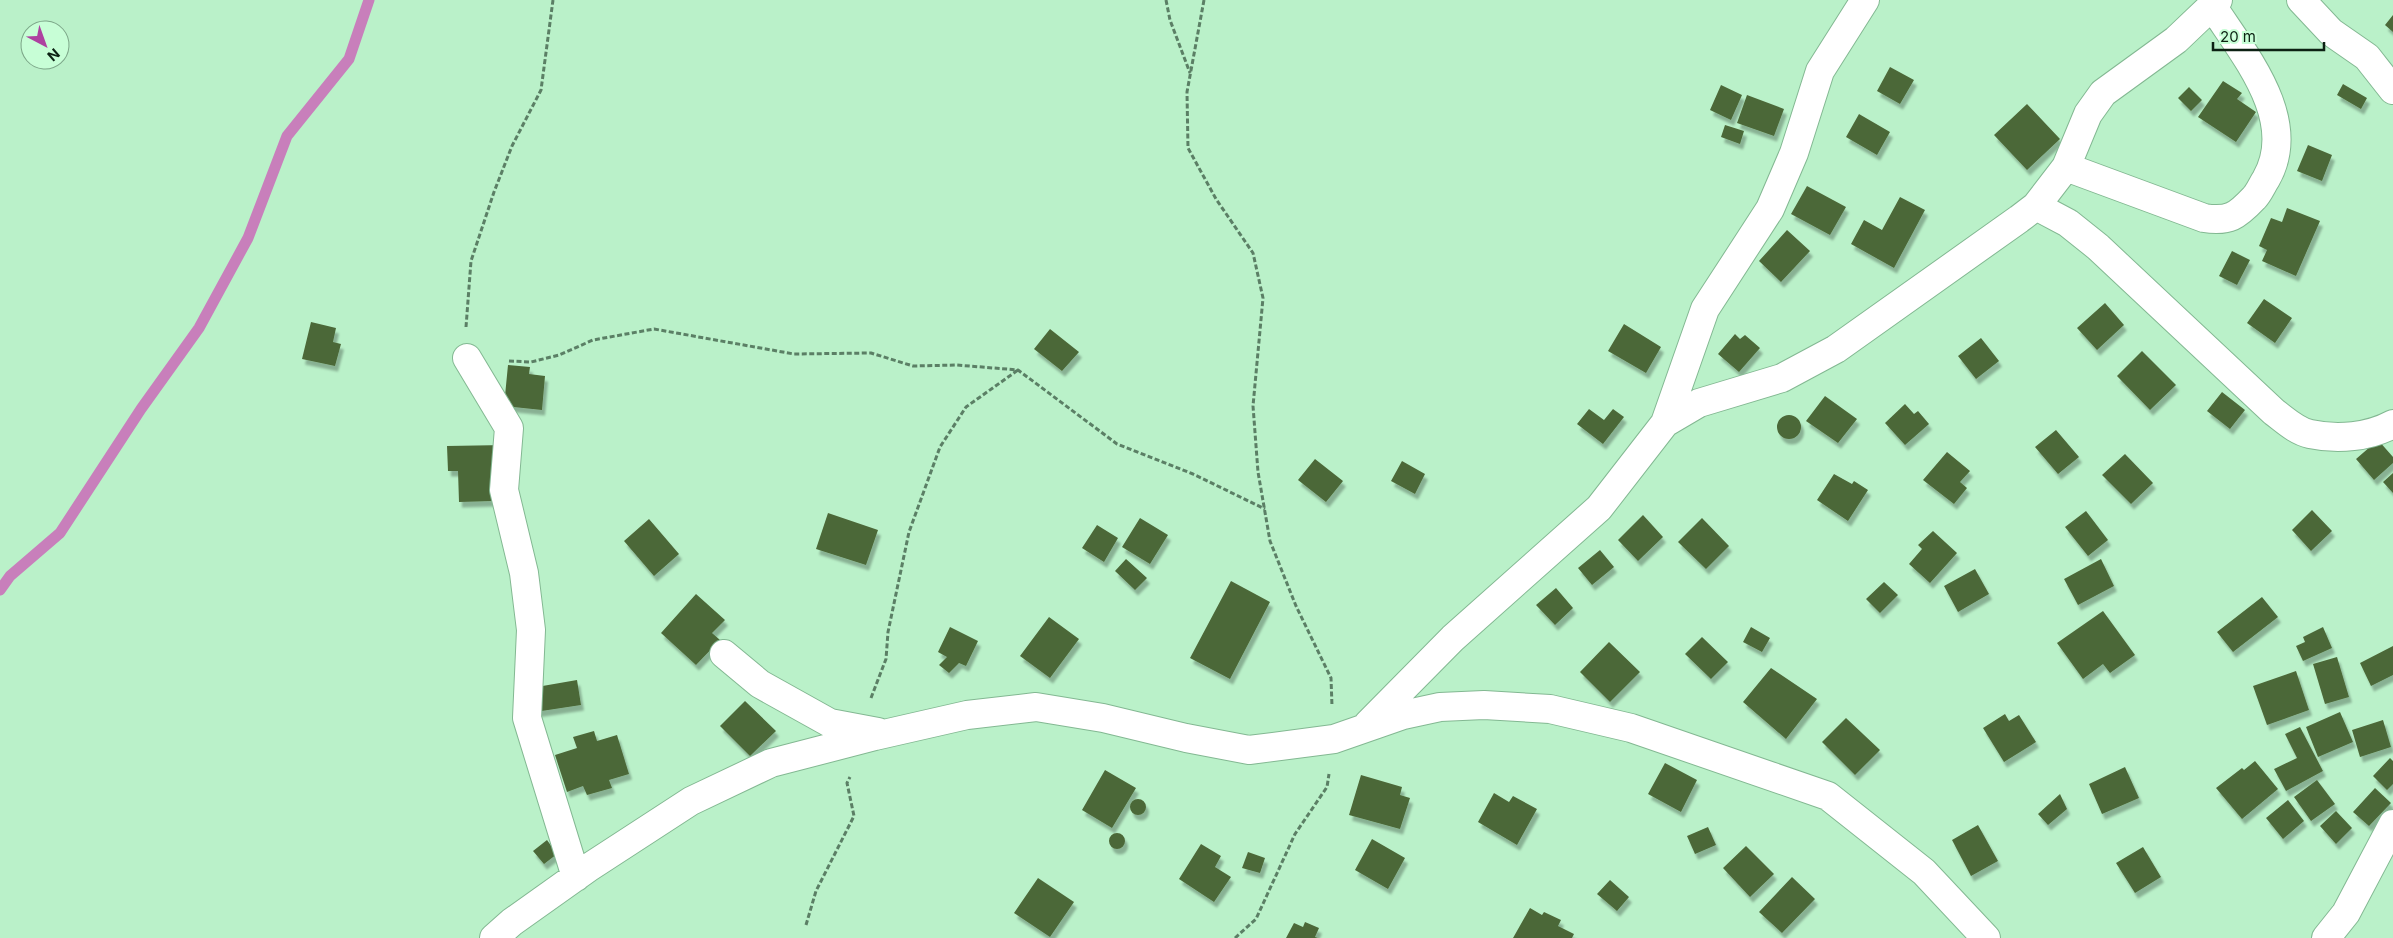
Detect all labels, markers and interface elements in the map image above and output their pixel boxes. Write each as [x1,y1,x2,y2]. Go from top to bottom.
north arrow [20,20,70,70]
scale bar [2213,20,2324,52]
text: 20 m [2220,27,2256,46]
text: N [44,45,63,65]

